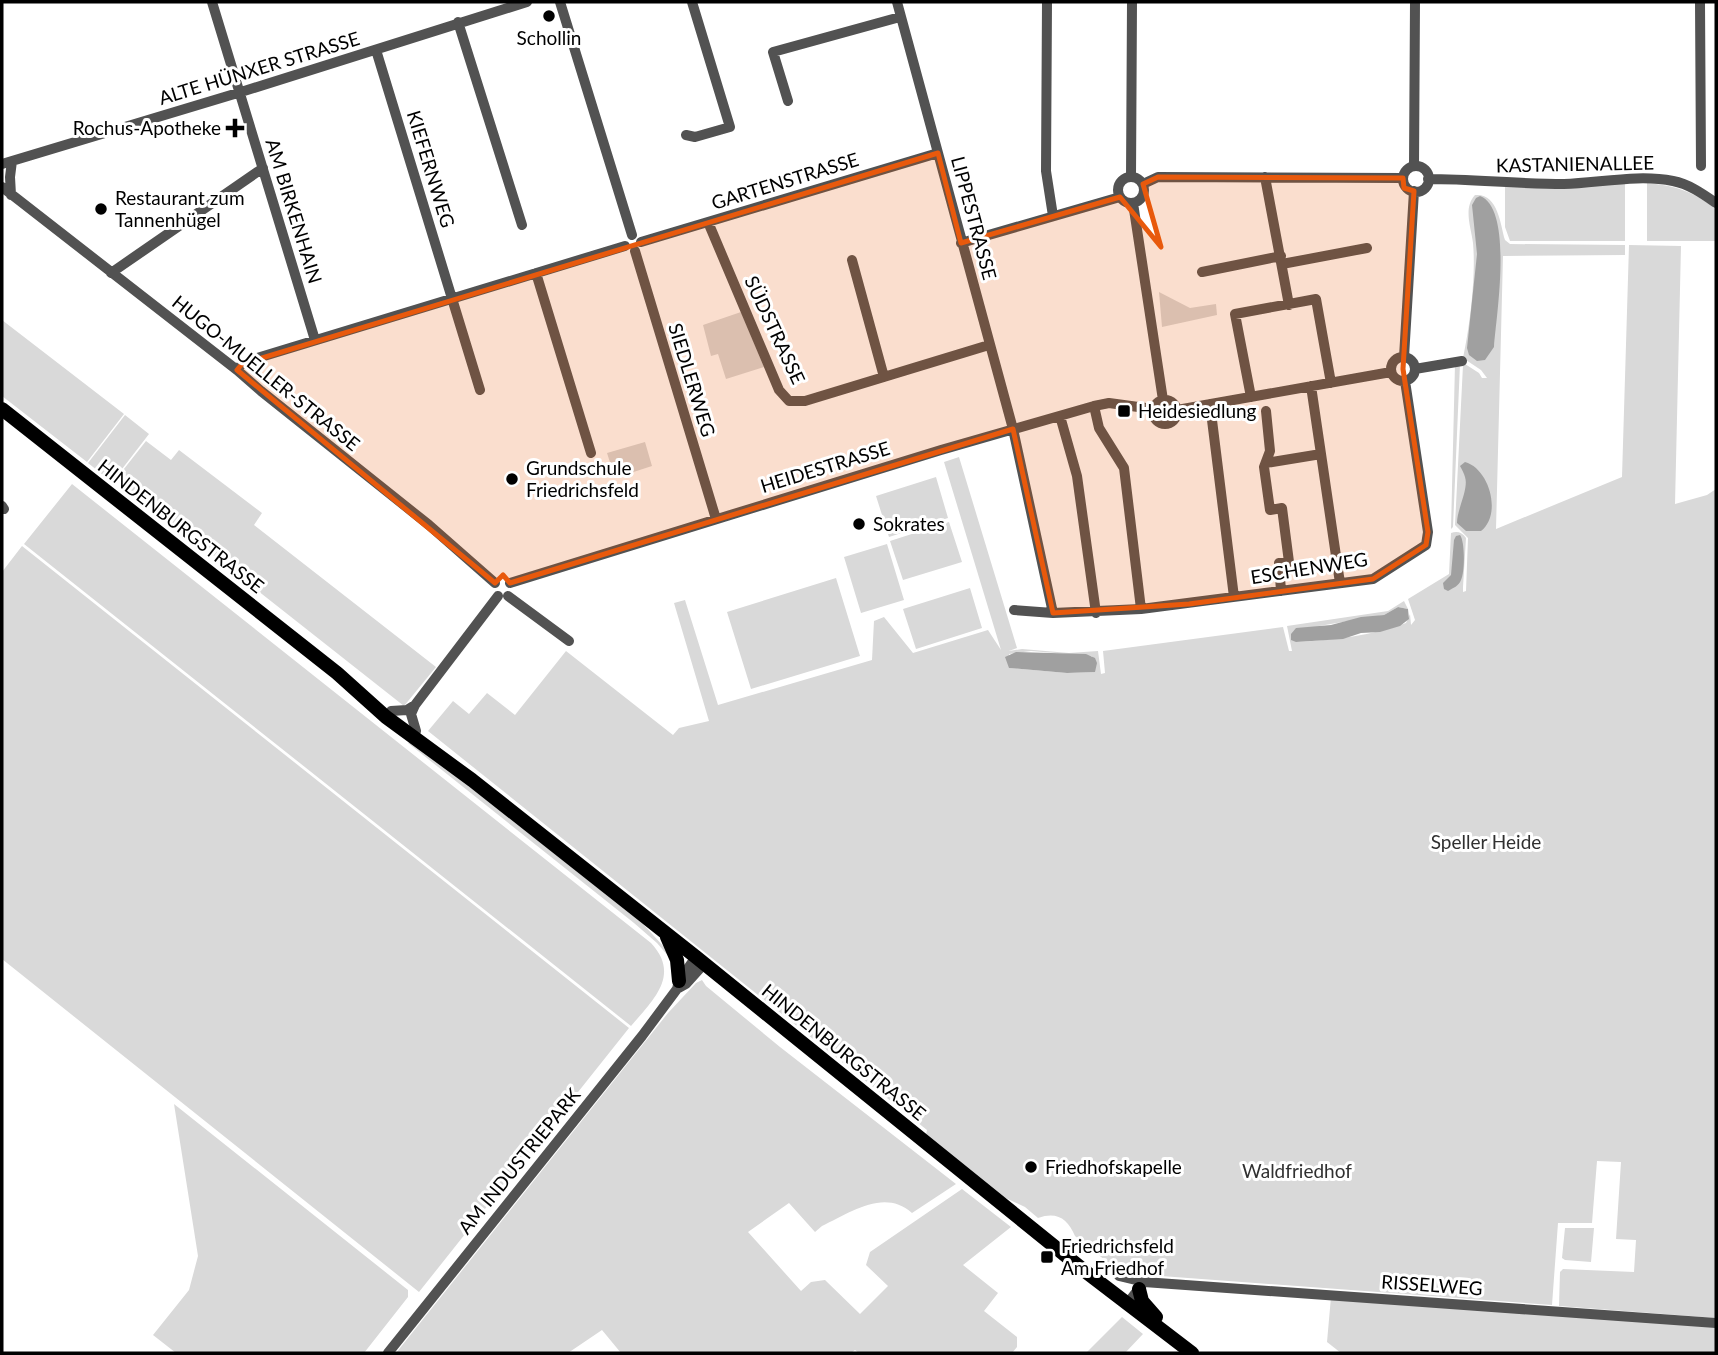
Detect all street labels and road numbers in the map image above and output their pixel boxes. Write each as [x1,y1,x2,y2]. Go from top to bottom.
street label: ALTE HÜNXER STRASSE [156,26,362,109]
street label: KIEFERNWEG [403,108,460,230]
street label: AM BIRKENHAIN [262,136,327,286]
street label: GARTENSTRASSE [708,147,861,214]
street label: KASTANIENALLEE [1496,151,1654,176]
street label: LIPPESTRASSE [947,154,1002,282]
street label: SÜDSTRASSE [740,272,811,388]
street label: HUGO-MUELLER-STRASSE [168,290,365,455]
street label: SIEDLERWEG [664,320,721,440]
street label: HEIDESTRASSE [757,436,892,497]
street label: HINDENBURGSTRASSE [94,454,269,597]
street label: ESCHENWEG [1249,547,1369,588]
street label: HINDENBURGSTRASSE [758,978,931,1125]
street label: AM INDUSTRIEPARK [453,1083,585,1238]
street label: RISSELWEG [1381,1269,1484,1300]

